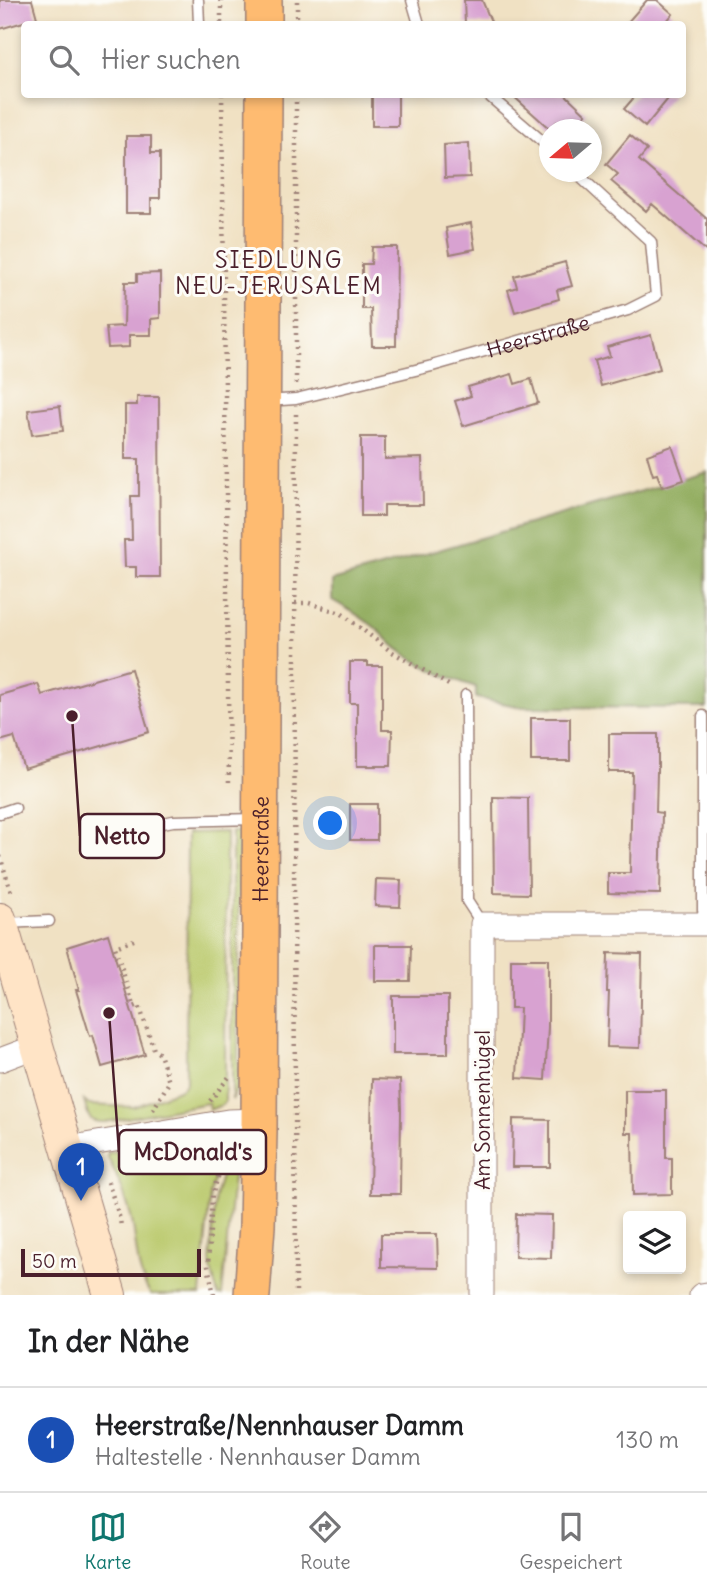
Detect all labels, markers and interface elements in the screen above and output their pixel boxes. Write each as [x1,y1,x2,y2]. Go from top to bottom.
search box [21,21,686,98]
icon: search [45,41,83,79]
text: Hier suchen [101,43,241,76]
north arrow [539,119,602,182]
district label: SIEDLUNG NEU-JERUSALEM [175,245,383,300]
street label: Heerstraße [483,308,592,363]
street label: Heerstraße [247,796,274,902]
your location [313,806,347,840]
callout: Netto [80,814,164,858]
text: Netto [94,821,150,850]
street label: Am Sonnenhügel [469,1030,496,1190]
callout: McDonald's [119,1130,266,1174]
text: McDonald's [133,1137,253,1166]
pin: 1 [58,1143,104,1201]
map controls [623,1211,686,1274]
button: layers [623,1211,686,1274]
scale bar [21,1246,201,1278]
text: 50 m [32,1249,77,1273]
text: In der Nähe [28,1322,190,1360]
text: Heerstraße/Nennhauser Damm [95,1409,464,1442]
text: 1 [46,1425,56,1454]
text: 130 m [616,1425,679,1454]
text: Haltestelle · Nennhauser Damm [95,1442,421,1471]
tab: Karte [85,1508,131,1574]
tab: Route [300,1508,350,1574]
tab: Gespeichert [519,1508,622,1574]

